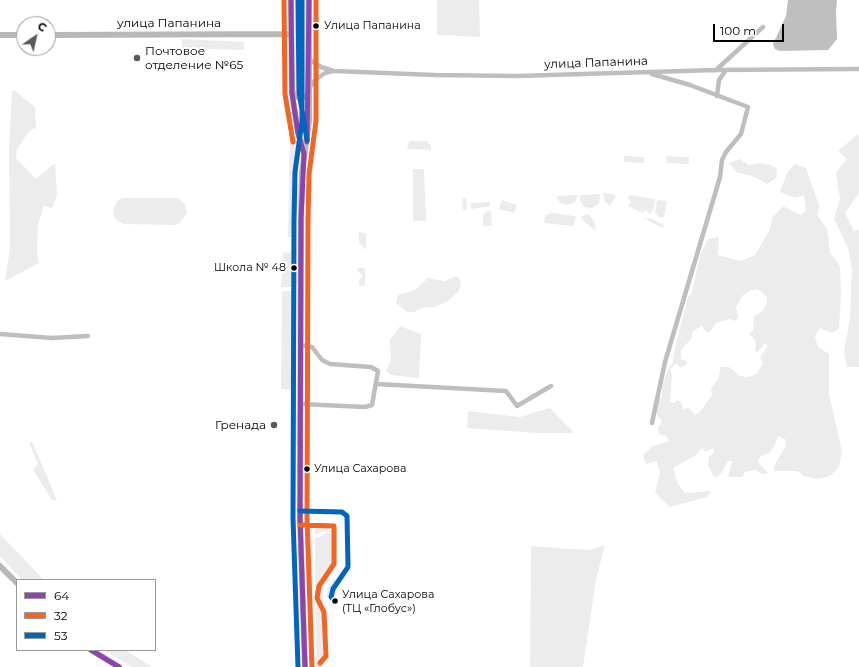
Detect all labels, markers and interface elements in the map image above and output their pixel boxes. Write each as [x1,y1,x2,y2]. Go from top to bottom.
north arrow [16,16,56,56]
street label: улица Папанина [117,16,221,30]
scale bar [715,16,786,42]
text: С [35,19,49,35]
place label: Улица Папанина [324,19,421,33]
marker: Улица Папанина [311,21,321,31]
text: 100 m [720,23,756,38]
place label: Почтовое отделение №65 [145,44,243,72]
marker: Почтовое отделение №65 [132,53,142,63]
street label: улица Папанина [544,54,648,72]
place label: Школа № 48 [214,261,286,275]
marker: Школа № 48 [289,263,299,273]
place label: Гренада [215,418,266,432]
marker: Гренада [269,420,279,430]
place label: Улица Сахарова [314,462,406,476]
marker: Улица Сахарова [302,464,312,474]
legend [16,579,156,651]
text: 64 [54,588,69,603]
place label: Улица Сахарова (ТЦ «Глобус») [342,588,434,614]
marker: Улица Сахарова (ТЦ «Глобус») [330,596,340,606]
text: 32 [54,608,68,623]
text: 53 [54,628,68,643]

